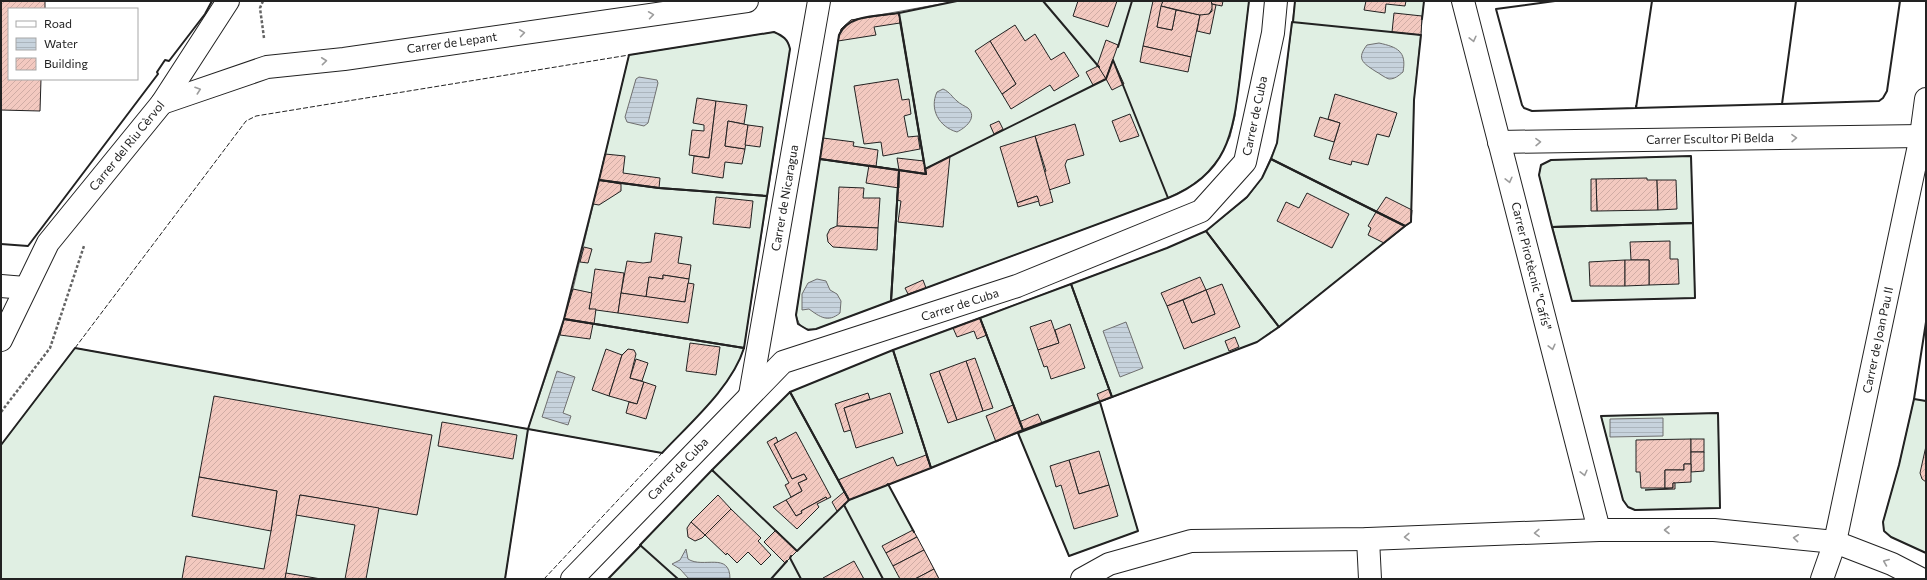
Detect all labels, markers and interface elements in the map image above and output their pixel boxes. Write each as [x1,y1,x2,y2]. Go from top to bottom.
legend [8,8,138,80]
one-way arrow [648,11,654,20]
text: Road [44,16,72,30]
street label: Carrer de Lepant [406,29,498,55]
one-way arrow [519,29,526,38]
one-way arrow [1468,35,1477,42]
text: Water [44,36,78,50]
text: Building [44,56,88,70]
one-way arrow [321,57,327,66]
street label: Carrer de Cuba [1239,75,1269,157]
one-way arrow [195,86,202,94]
street label: Carrer del Riu Cèrvol [86,98,167,193]
street label: Carrer Escultor Pi Belda [1646,130,1774,146]
one-way arrow [1791,134,1797,142]
one-way arrow [1535,138,1541,146]
street label: Carrer de Nicaragua [768,144,800,252]
one-way arrow [1504,176,1513,183]
street label: Carrer Pirotècnic "Cafís" [1509,200,1555,331]
street label: Carrer de Cuba [919,285,1000,323]
street label: Carrer de Joan Pau II [1859,285,1896,395]
one-way arrow [1547,343,1555,350]
street label: Carrer de Cuba [644,434,711,502]
one-way arrow [1579,469,1587,476]
one-way arrow [1664,526,1670,534]
one-way arrow [1534,528,1540,537]
one-way arrow [1404,533,1410,542]
one-way arrow [1793,534,1799,543]
one-way arrow [1883,559,1890,567]

